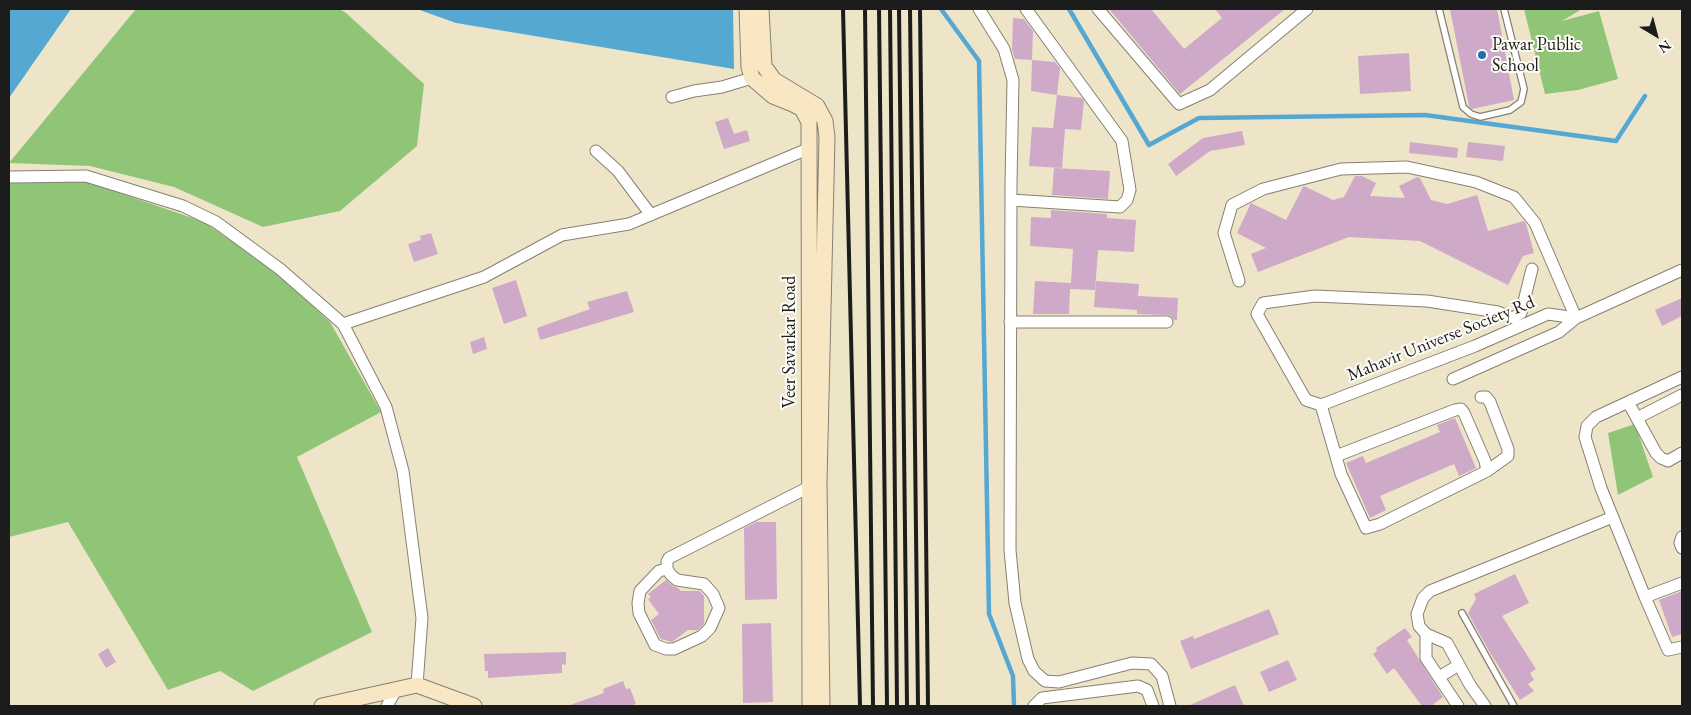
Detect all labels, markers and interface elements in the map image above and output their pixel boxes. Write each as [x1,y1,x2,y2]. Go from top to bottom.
north arrow [1631,10,1681,60]
place label: Pawar Public School [1492,34,1581,76]
text: N [1655,36,1675,58]
marker: Pawar Public School [1476,49,1488,61]
street label: Veer Savarkar Road [779,276,801,408]
street label: Mahavir Universe Society Rd [1344,291,1538,387]

